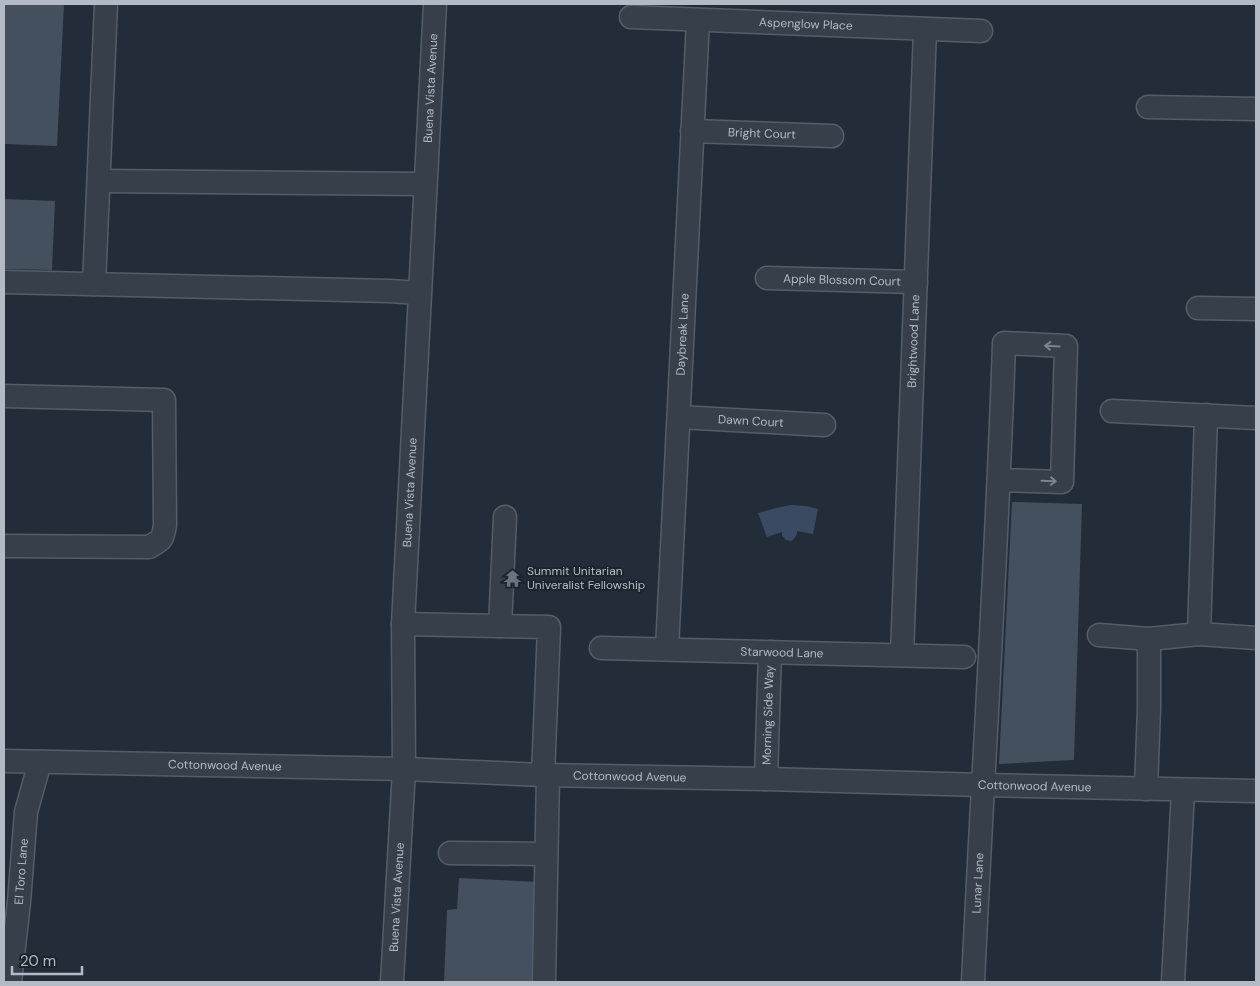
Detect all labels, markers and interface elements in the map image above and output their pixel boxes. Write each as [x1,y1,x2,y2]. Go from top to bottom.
street label: Aspenglow Place [759,14,853,34]
street label: Buena Vista Avenue [420,33,441,143]
street label: Bright Court [728,124,796,143]
street label: Apple Blossom Court [783,270,901,290]
street label: Daybreak Lane [672,293,693,376]
street label: Brightwood Lane [904,294,923,388]
one-way arrow [1044,341,1060,350]
street label: Dawn Court [718,411,784,431]
street label: Buena Vista Avenue [399,437,421,548]
one-way arrow [1040,476,1056,486]
place label: Summit Unitarian Univeralist Fellowship [527,563,645,593]
temple icon: Summit Unitarian Univeralist Fellowship [503,568,523,588]
street label: Starwood Lane [740,643,824,662]
street label: Morning Side Way [758,665,778,765]
street label: Cottonwood Avenue [168,756,282,775]
street label: Cottonwood Avenue [573,768,687,786]
street label: Cottonwood Avenue [978,777,1092,795]
street label: El Toro Lane [11,838,32,905]
street label: Buena Vista Avenue [386,842,408,952]
street label: Lunar Lane [968,852,987,914]
scale bar [12,944,82,976]
text: 20 m [20,951,56,971]

